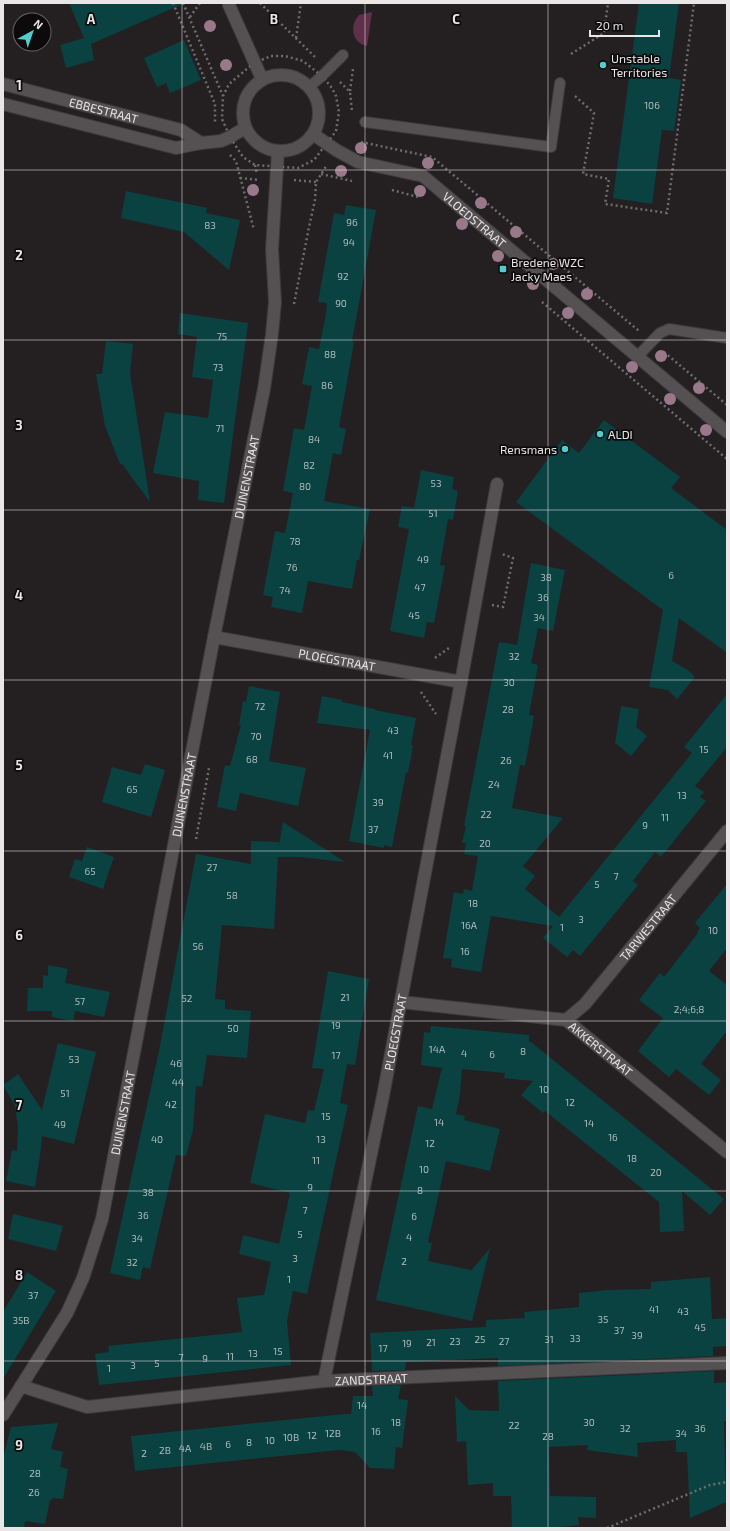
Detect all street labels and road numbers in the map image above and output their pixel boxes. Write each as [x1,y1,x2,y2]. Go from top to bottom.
street label: EBBESTRAAT [68,94,140,126]
street label: VLOEDSTRAAT [440,189,509,250]
street label: DUINENSTRAAT [231,434,262,520]
street label: PLOEGSTRAAT [298,646,376,673]
street label: DUINENSTRAAT [169,752,199,838]
street label: TARWESTRAAT [617,891,679,963]
street label: PLOEGSTRAAT [381,993,409,1072]
street label: AKKERSTRAAT [566,1018,635,1079]
street label: DUINENSTRAAT [108,1070,137,1156]
street label: ZANDSTRAAT [334,1370,408,1388]

